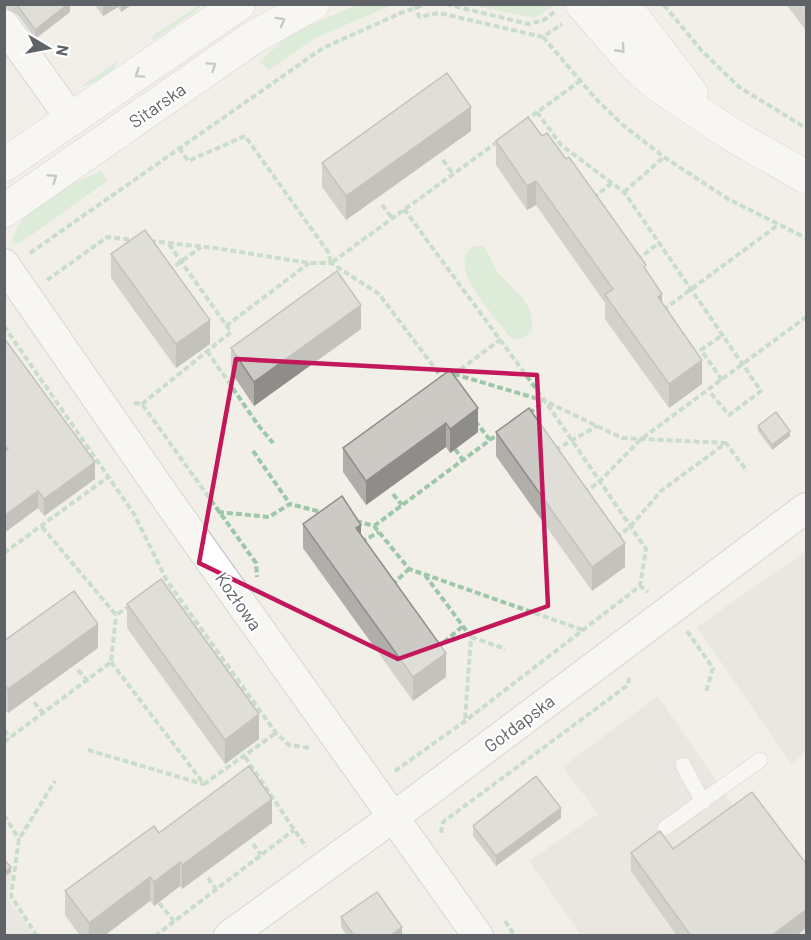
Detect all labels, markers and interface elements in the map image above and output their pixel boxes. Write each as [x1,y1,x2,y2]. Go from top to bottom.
one-way arrow [275,17,286,28]
north arrow [18,18,78,78]
one-way arrow [614,42,625,52]
text: N [53,44,74,58]
one-way arrow [206,62,217,73]
one-way arrow [135,67,146,78]
street label: Sitarska [124,78,190,132]
one-way arrow [46,174,57,185]
street label: Kozłowa [211,568,267,634]
street label: Gołdapska [479,689,559,757]

